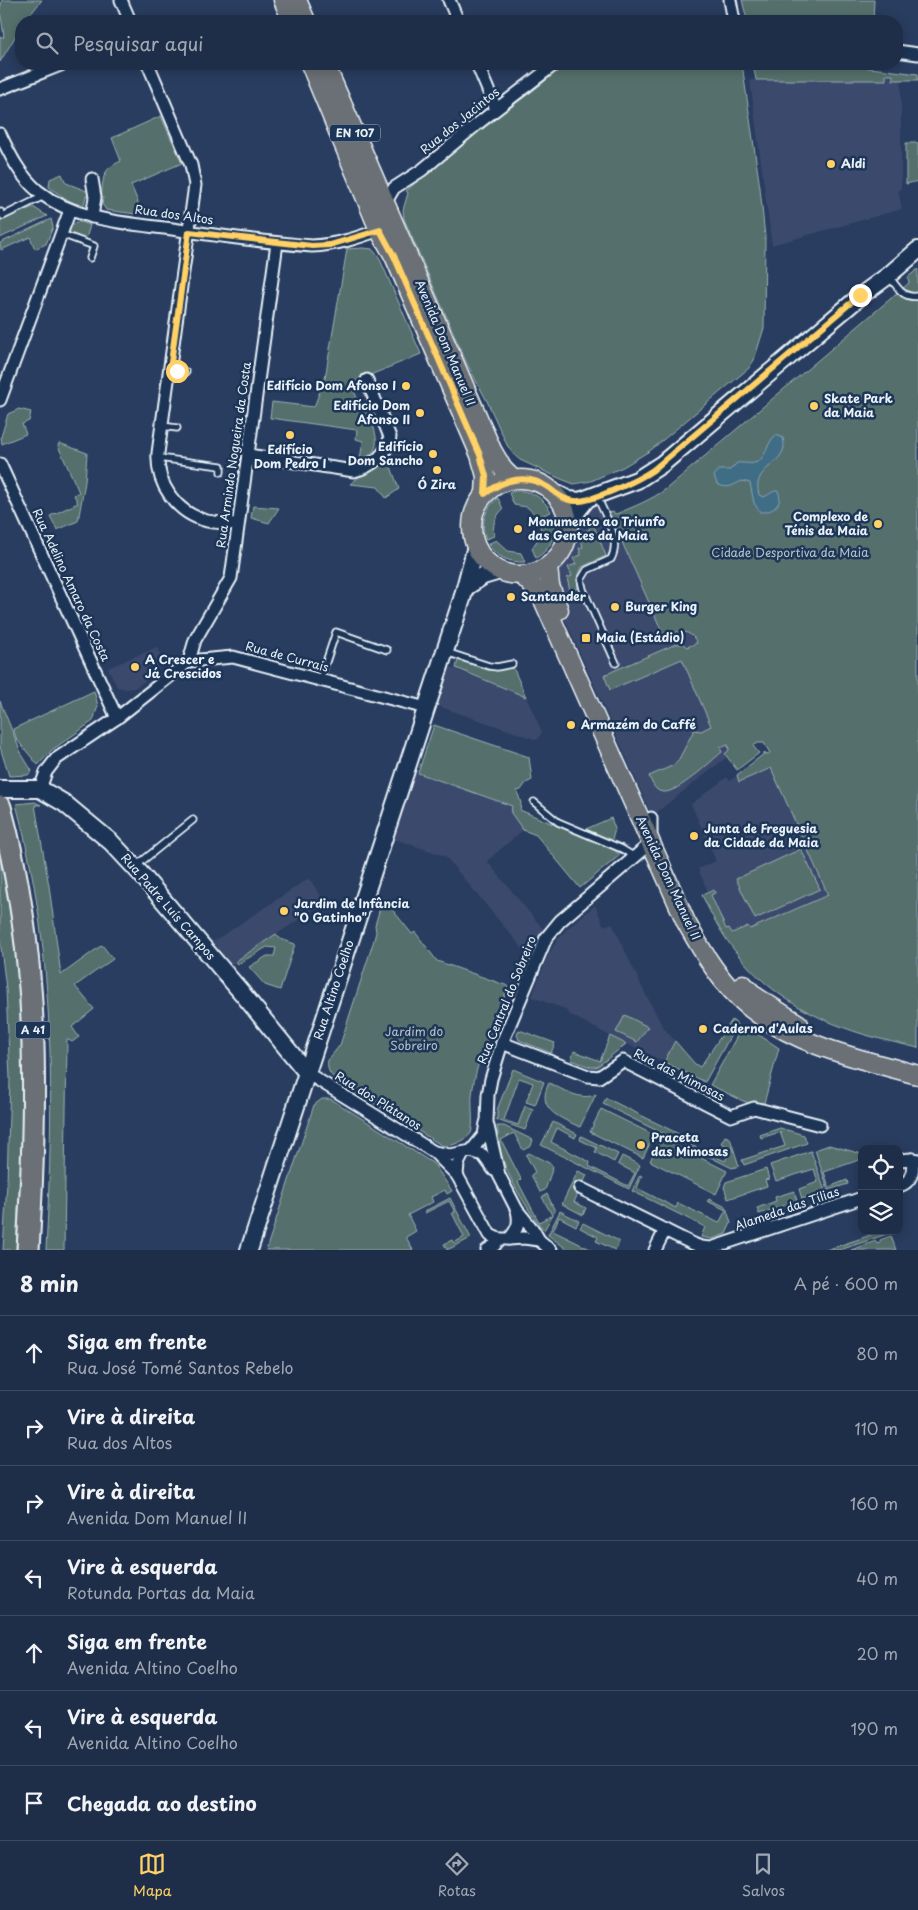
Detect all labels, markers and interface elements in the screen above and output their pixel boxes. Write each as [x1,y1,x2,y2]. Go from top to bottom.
search box [15,15,903,70]
icon: search [33,29,61,57]
text: Pesquisar aqui [73,29,203,57]
street label: Rua dos Jacintos [416,82,503,158]
road number: EN 107 [330,125,380,142]
place label: Aldi [841,154,866,172]
marker: Aldi [825,158,837,170]
street label: Rua dos Altos [134,200,215,228]
street label: Avenida Dom Manuel II [411,277,481,408]
route end [849,284,872,307]
route start [166,360,189,383]
street label: Rua Armindo Nogueira da Costa [211,360,255,549]
place label: Edifício Dom Afonso I [267,376,396,394]
marker: Edifício Dom Afonso I [400,380,412,392]
place label: Skate Park da Maia [824,389,893,421]
place label: Edifício Dom Afonso II [334,396,410,428]
marker: Skate Park da Maia [808,400,820,412]
marker: Edifício Dom Afonso II [414,407,426,419]
marker: Edifício Dom Pedro I [284,429,296,441]
place label: Edifício Dom Sancho [348,437,423,469]
place label: Edifício Dom Pedro I [254,440,326,472]
marker: Edifício Dom Sancho [427,448,439,460]
marker: Ó Zira [431,464,443,476]
place label: Ó Zira [418,475,457,493]
street label: Rua Adelino Amaro da Costa [29,505,116,664]
place label: Complexo de Ténis da Maia [785,507,868,539]
place label: Monumento ao Triunfo das Gentes da Maia [528,512,665,544]
marker: Complexo de Ténis da Maia [872,518,884,530]
marker: Monumento ao Triunfo das Gentes da Maia [512,523,524,535]
park label: Cidade Desportiva da Maia [711,543,869,561]
place label: Santander [521,587,587,605]
marker: Santander [505,591,517,603]
place label: Burger King [625,597,697,615]
marker: Burger King [609,601,621,613]
place label: Maia (Estádio) [596,628,684,646]
marker: Maia (Estádio) [580,632,592,644]
street label: Rua de Currais [244,636,331,676]
place label: A Crescer e Já Crescidos [145,650,222,682]
marker: A Crescer e Já Crescidos [129,661,141,673]
place label: Armazém do Caffé [580,715,696,733]
marker: Armazém do Caffé [565,719,577,731]
street label: Avenida Dom Manuel II [632,812,706,943]
place label: Junta de Freguesia da Cidade da Maia [704,819,819,851]
marker: Junta de Freguesia da Cidade da Maia [688,830,700,842]
street label: Rua Padre Luís Campos [117,849,221,964]
place label: Jardim de Infância "O Gatinho" [294,894,410,926]
marker: Jardim de Infância "O Gatinho" [278,905,290,917]
street label: Rua Central do Sobreiro [472,932,540,1066]
street label: Rua Altino Coelho [308,937,358,1042]
place label: Caderno d'Aulas [713,1019,813,1037]
road number: A 41 [15,1022,50,1038]
park label: Jardim do Sobreiro [385,1022,443,1054]
marker: Caderno d'Aulas [697,1023,709,1035]
street label: Rua das Mimosas [631,1043,728,1105]
street label: Rua dos Plátanos [332,1066,426,1134]
place label: Praceta das Mimosas [651,1128,728,1160]
marker: Praceta das Mimosas [635,1139,647,1151]
map controls [858,1145,903,1235]
button: locate [858,1145,903,1190]
street label: Alameda das Tílias [732,1182,842,1234]
button: layers [858,1190,903,1235]
text: 8 min [20,1267,79,1299]
text: A pé · 600 m [794,1271,898,1295]
text: Siga em frente [67,1327,207,1355]
icon: ahead [20,1339,48,1367]
text: 80 m [856,1341,898,1365]
text: Rua José Tomé Santos Rebelo [67,1355,293,1379]
text: Vire à direita [67,1402,195,1430]
icon: right [20,1414,48,1442]
text: 110 m [855,1416,898,1440]
text: Rua dos Altos [67,1430,172,1454]
text: Vire à direita [67,1477,195,1505]
icon: right [20,1489,48,1517]
text: 160 m [850,1491,898,1515]
text: Avenida Dom Manuel II [67,1505,247,1529]
text: Vire à esquerda [67,1552,218,1580]
icon: left [20,1564,48,1592]
text: 40 m [856,1566,898,1590]
text: Rotunda Portas da Maia [67,1580,255,1604]
text: Siga em frente [67,1627,207,1655]
icon: ahead [20,1639,48,1667]
text: 20 m [857,1641,898,1665]
text: Avenida Altino Coelho [67,1655,238,1679]
text: Vire à esquerda [67,1702,218,1730]
icon: left [20,1714,48,1742]
text: 190 m [850,1716,898,1740]
text: Avenida Altino Coelho [67,1730,238,1754]
icon: arrive [20,1789,48,1817]
text: Chegada ao destino [67,1789,257,1817]
tab: Mapa [133,1850,172,1901]
tab: Rotas [438,1850,476,1901]
tab: Salvos [742,1850,785,1901]

